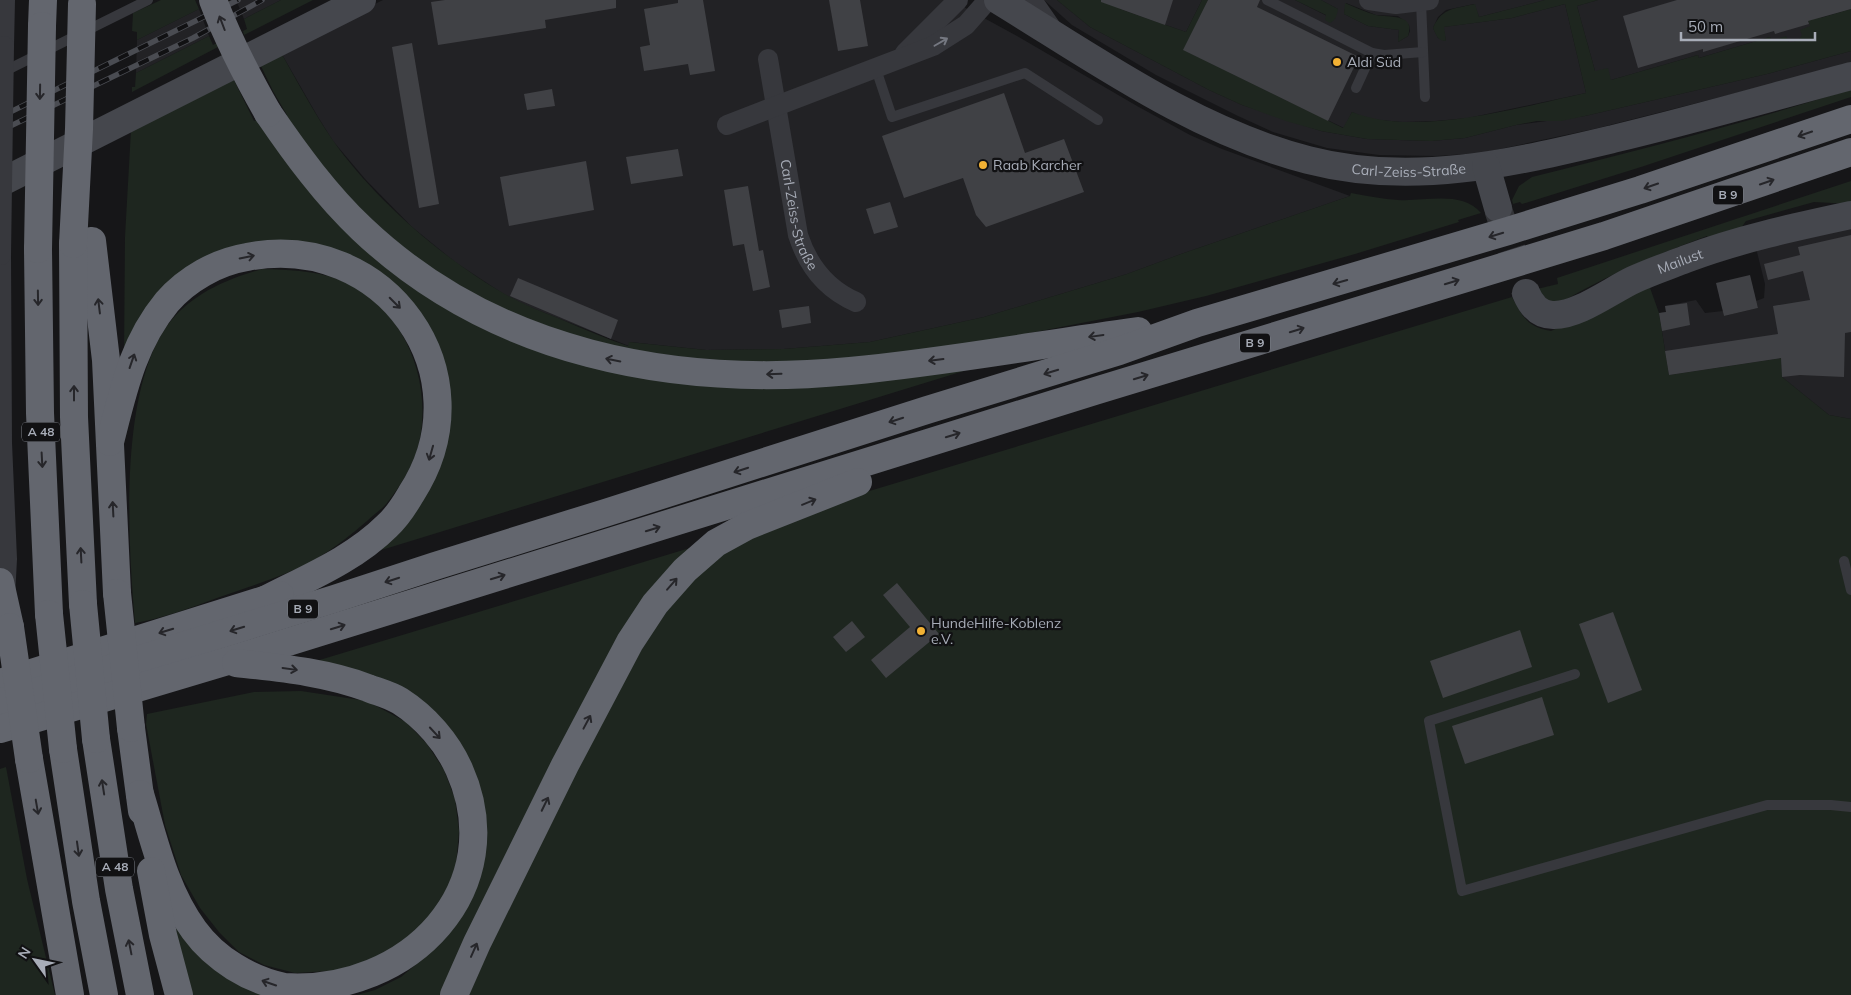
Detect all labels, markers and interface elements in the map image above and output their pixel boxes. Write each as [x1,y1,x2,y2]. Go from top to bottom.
scale bar [1681,10,1815,42]
one-way arrow [217,16,226,31]
text: 50 m [1688,17,1723,36]
one-way arrow [933,36,947,46]
place label: Aldi Süd [1347,53,1401,71]
marker: Aldi Süd [1331,56,1343,68]
one-way arrow [36,84,45,100]
one-way arrow [1797,130,1813,139]
place label: Raab Karcher [993,156,1083,174]
street label: Carl-Zeiss-Straße [776,158,822,274]
marker: Raab Karcher [977,159,989,171]
street label: Carl-Zeiss-Straße [1351,159,1467,181]
one-way arrow [1758,177,1774,186]
one-way arrow [1643,182,1659,191]
road number: B 9 [1713,186,1743,204]
one-way arrow [1488,231,1504,241]
street label: Mailust [1655,245,1705,278]
one-way arrow [238,251,254,261]
one-way arrow [1333,277,1349,287]
one-way arrow [1444,277,1459,286]
one-way arrow [34,290,43,306]
one-way arrow [389,297,401,309]
one-way arrow [94,299,104,315]
one-way arrow [1288,324,1304,334]
one-way arrow [1089,332,1105,342]
road number: B 9 [1240,333,1270,352]
one-way arrow [128,354,138,370]
one-way arrow [605,354,621,364]
one-way arrow [928,355,944,365]
one-way arrow [1043,367,1059,377]
one-way arrow [766,370,782,379]
one-way arrow [1133,371,1149,381]
one-way arrow [69,385,79,401]
one-way arrow [888,416,904,425]
road number: A 48 [22,422,60,442]
one-way arrow [944,430,960,440]
one-way arrow [426,445,436,461]
one-way arrow [37,452,47,468]
one-way arrow [733,465,749,475]
one-way arrow [801,496,816,506]
one-way arrow [109,501,118,517]
one-way arrow [645,524,660,533]
one-way arrow [76,547,85,563]
one-way arrow [490,572,506,582]
one-way arrow [385,576,400,585]
one-way arrow [666,578,678,591]
road number: B 9 [288,600,318,618]
place label: HundeHilfe-Koblenz e.V. [931,614,1061,648]
one-way arrow [329,622,345,631]
one-way arrow [229,625,245,635]
marker: HundeHilfe-Koblenz e.V. [915,625,927,637]
one-way arrow [158,626,174,636]
one-way arrow [282,664,298,674]
one-way arrow [583,715,592,730]
one-way arrow [429,726,441,739]
one-way arrow [98,779,108,795]
one-way arrow [541,797,551,812]
one-way arrow [32,799,42,815]
one-way arrow [73,841,83,857]
road number: A 48 [96,858,134,876]
north arrow [10,935,60,985]
one-way arrow [125,940,135,956]
one-way arrow [469,943,479,958]
text: N [14,944,35,962]
one-way arrow [261,978,277,987]

